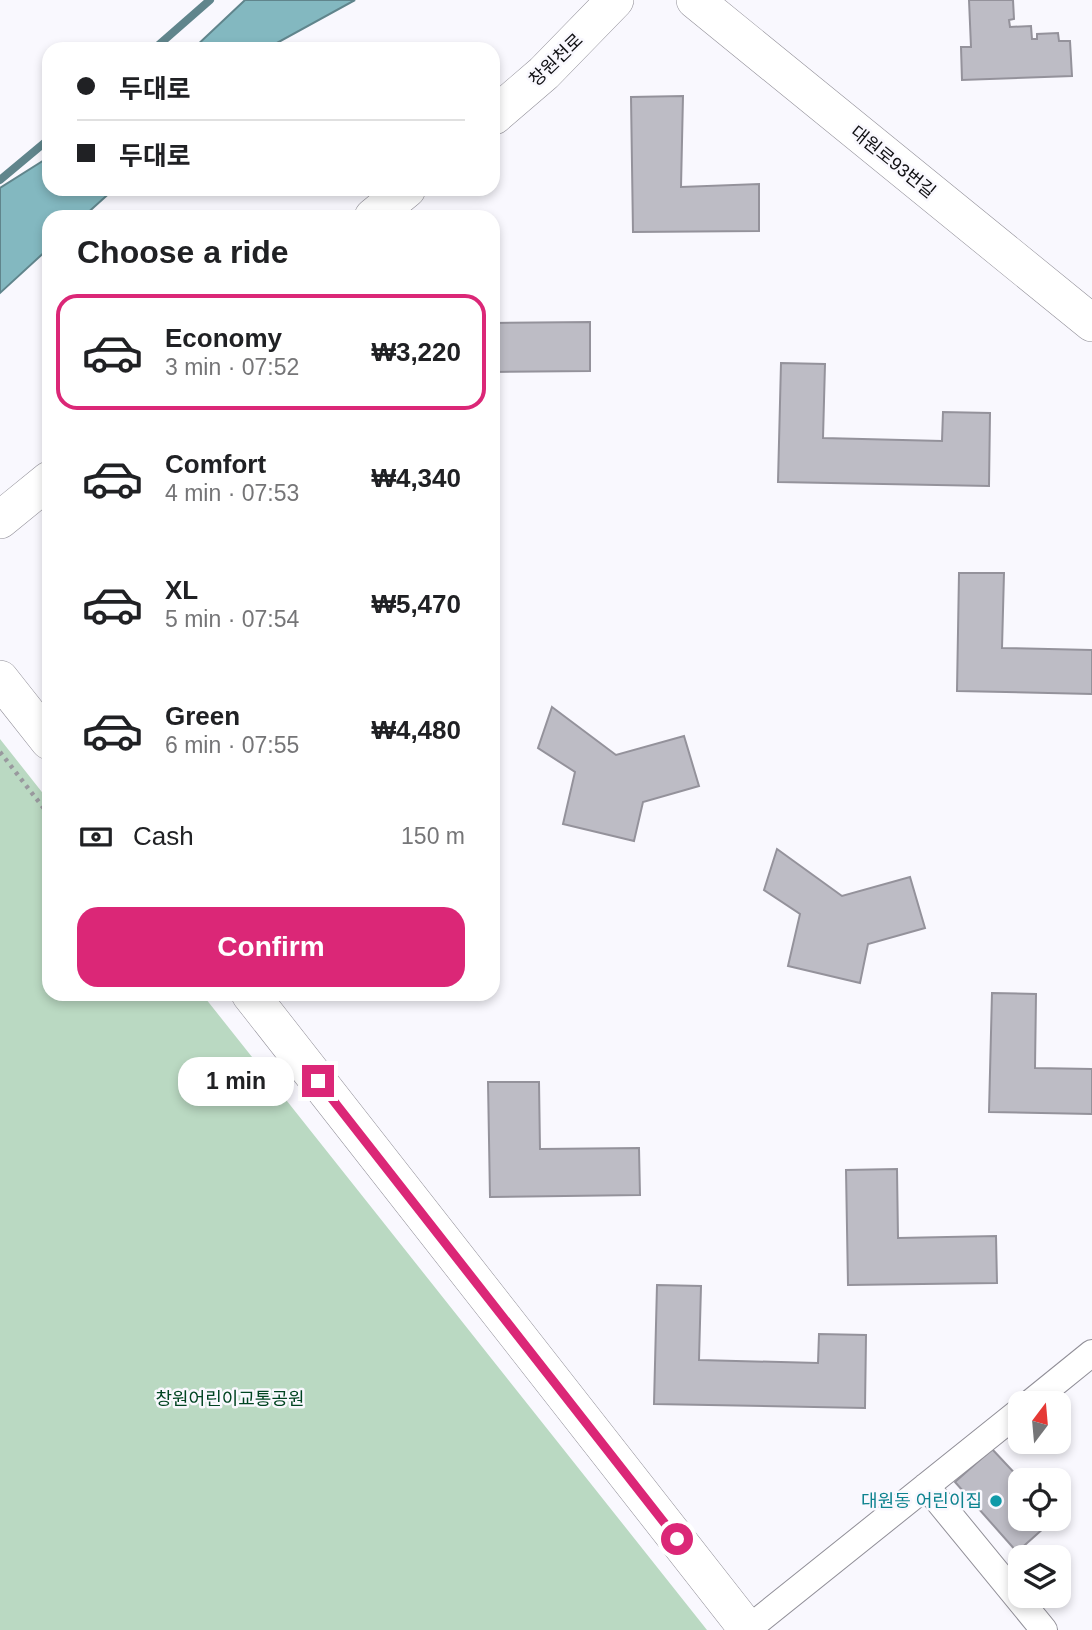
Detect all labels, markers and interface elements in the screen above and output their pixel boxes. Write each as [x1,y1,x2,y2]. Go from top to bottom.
street label: 창원천로 [525,30,587,90]
text: 두대로 [119,74,191,104]
street label: 대원로93번길 [847,122,939,202]
text: 두대로 [119,141,191,171]
text: Choose a ride [77,234,289,270]
icon: car [81,321,144,384]
text: Economy [165,323,282,353]
text: ₩3,220 [371,337,461,367]
text: 3 min · 07:52 [165,354,299,380]
icon: car [81,447,144,510]
text: Comfort [165,449,266,479]
text: ₩4,340 [371,463,461,493]
text: 4 min · 07:53 [165,480,299,506]
icon: car [81,573,144,636]
text: XL [165,575,198,605]
text: ₩5,470 [371,589,461,619]
text: 5 min · 07:54 [165,606,299,632]
icon: car [81,699,144,762]
text: Green [165,701,240,731]
text: ₩4,480 [371,715,461,745]
text: 6 min · 07:55 [165,732,299,758]
icon: cash [77,818,115,856]
text: Cash [133,821,194,851]
text: 150 m [401,823,465,849]
button: Confirm [77,907,465,987]
callout: 1 min [178,1056,294,1106]
route end [302,1065,334,1097]
text: 1 min [206,1068,266,1094]
park label: 창원어린이교통공원 [155,1389,305,1409]
north arrow [1008,1391,1071,1454]
map controls [1008,1391,1071,1608]
button: locate [1008,1468,1071,1531]
place label: 대원동 어린이집 [861,1491,982,1511]
marker: 대원동 어린이집 [988,1493,1004,1509]
route start [661,1523,693,1555]
button: layers [1008,1545,1071,1608]

